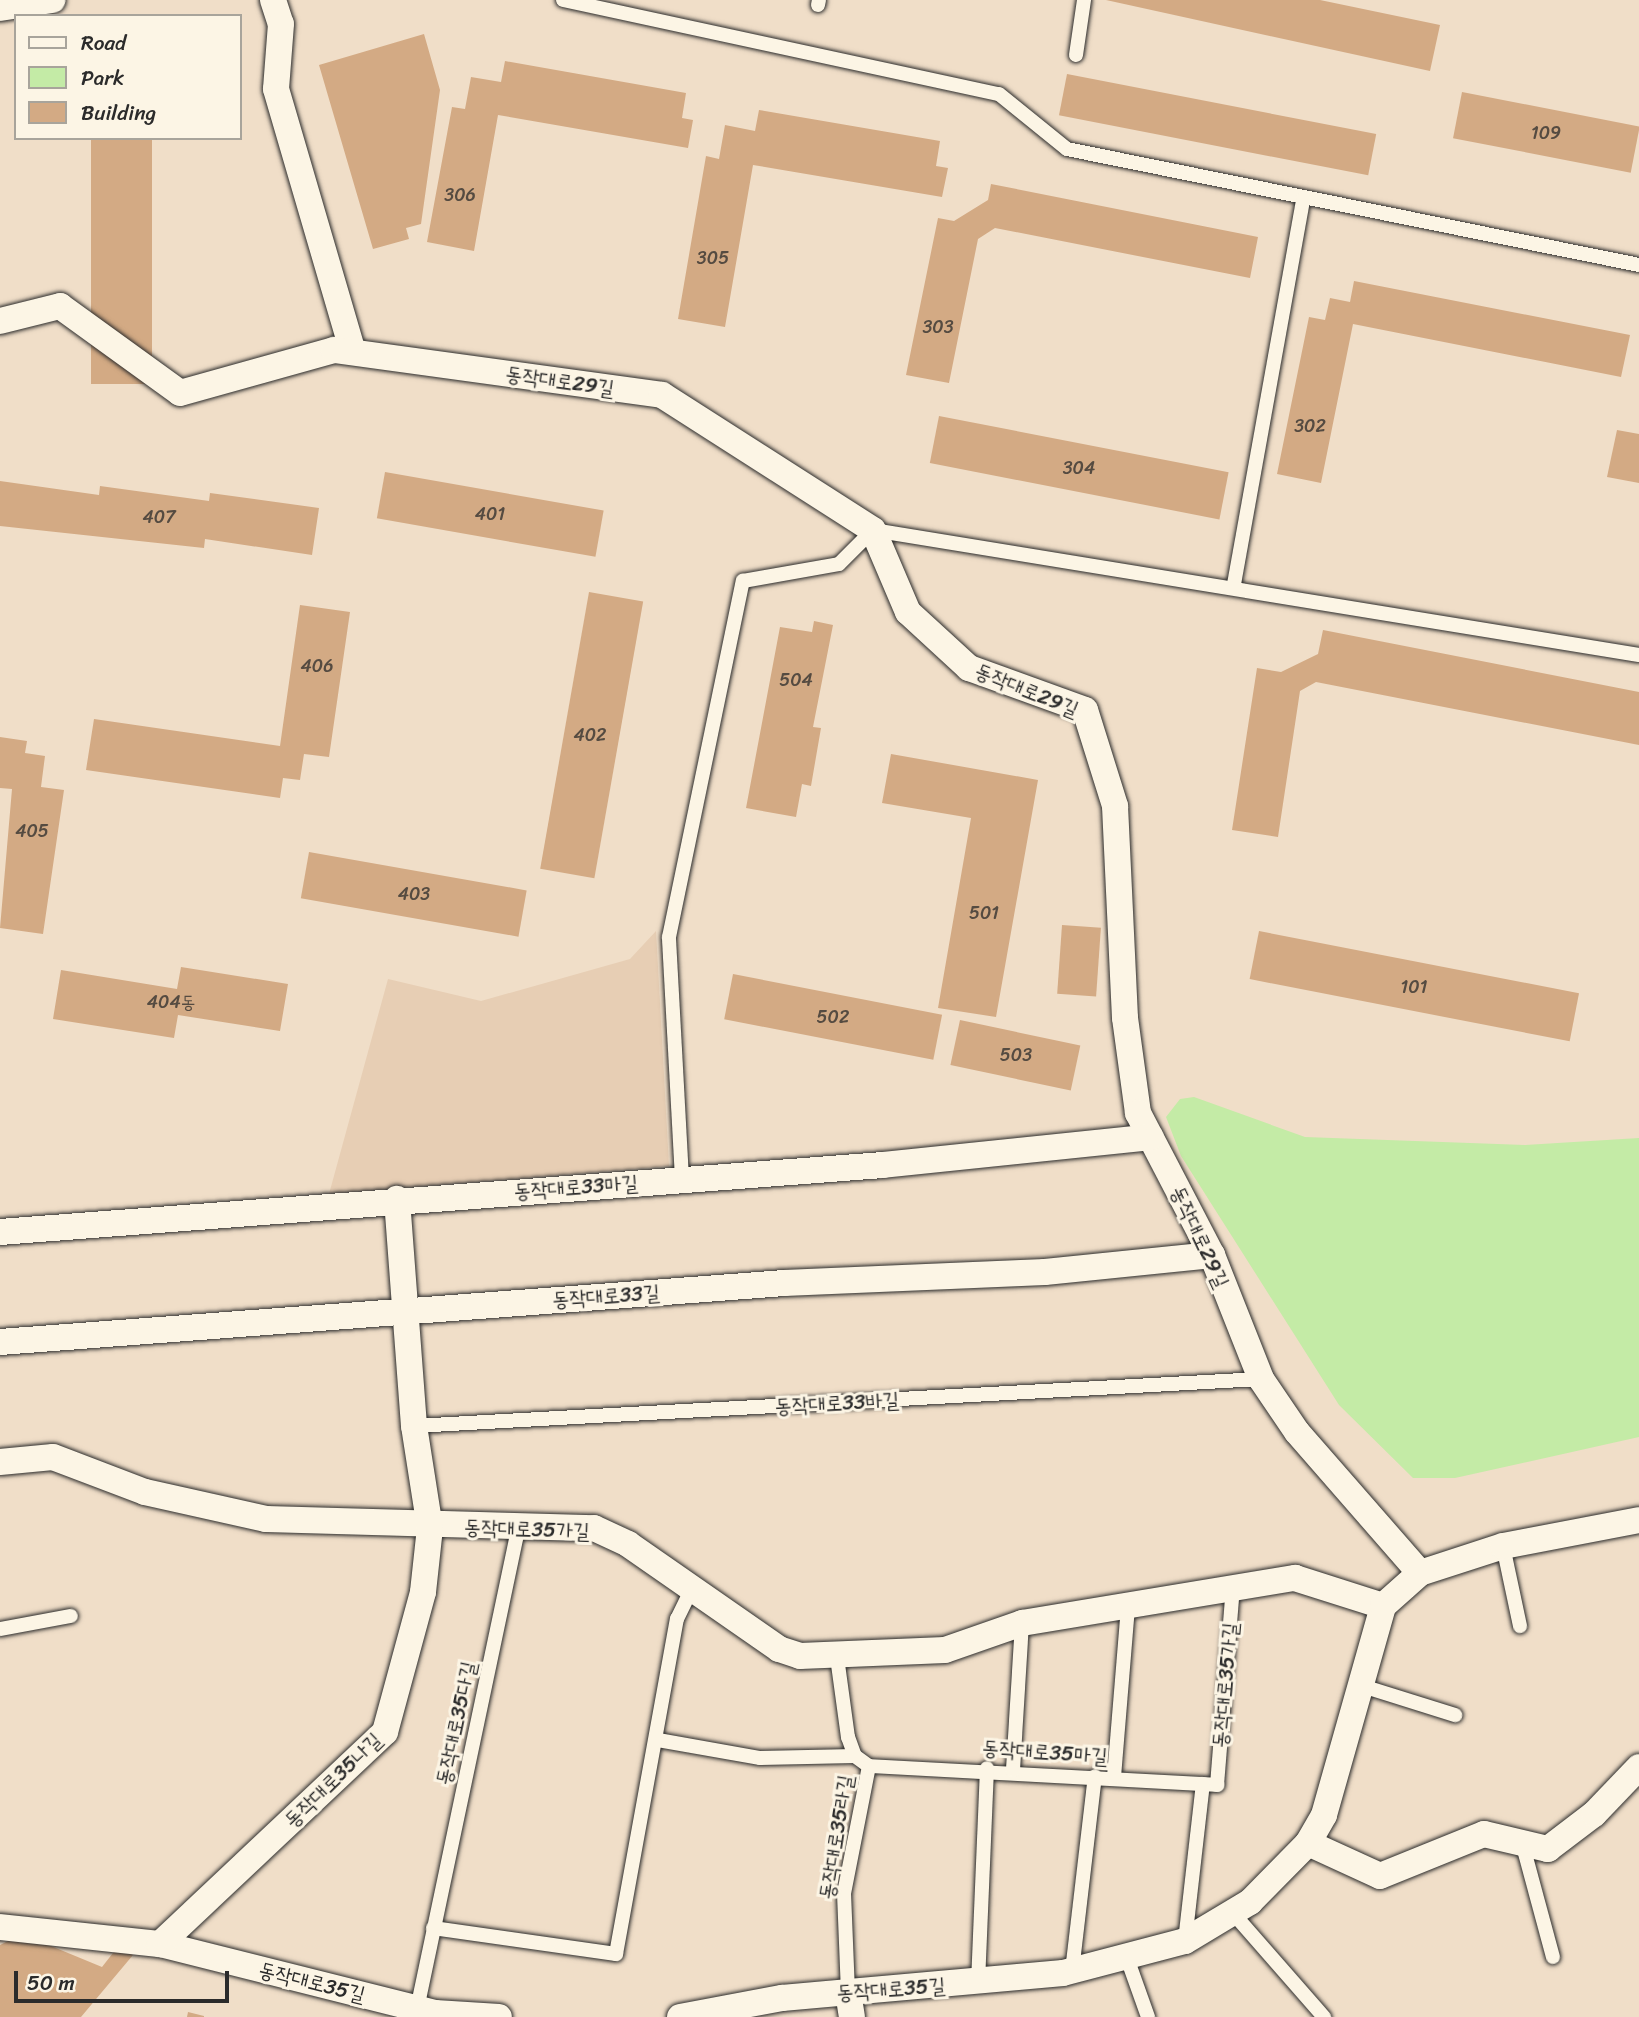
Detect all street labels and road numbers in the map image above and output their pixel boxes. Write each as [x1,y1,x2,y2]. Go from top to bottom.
street label: 동작대로29길 [504,361,616,401]
street label: 동작대로29길 [972,658,1082,722]
street label: 동작대로33마길 [513,1170,639,1204]
street label: 동작대로29길 [1165,1182,1235,1292]
street label: 동작대로33길 [551,1280,661,1312]
street label: 동작대로33바길 [774,1387,900,1419]
street label: 동작대로35가길 [464,1514,590,1544]
street label: 동작대로35가길 [1207,1621,1243,1749]
street label: 동작대로35다길 [431,1659,481,1787]
street label: 동작대로35나길 [279,1727,387,1833]
street label: 동작대로35마길 [981,1735,1109,1769]
street label: 동작대로35라길 [814,1773,858,1901]
street label: 동작대로35길 [256,1957,368,2007]
street label: 동작대로35길 [836,1973,946,2005]

